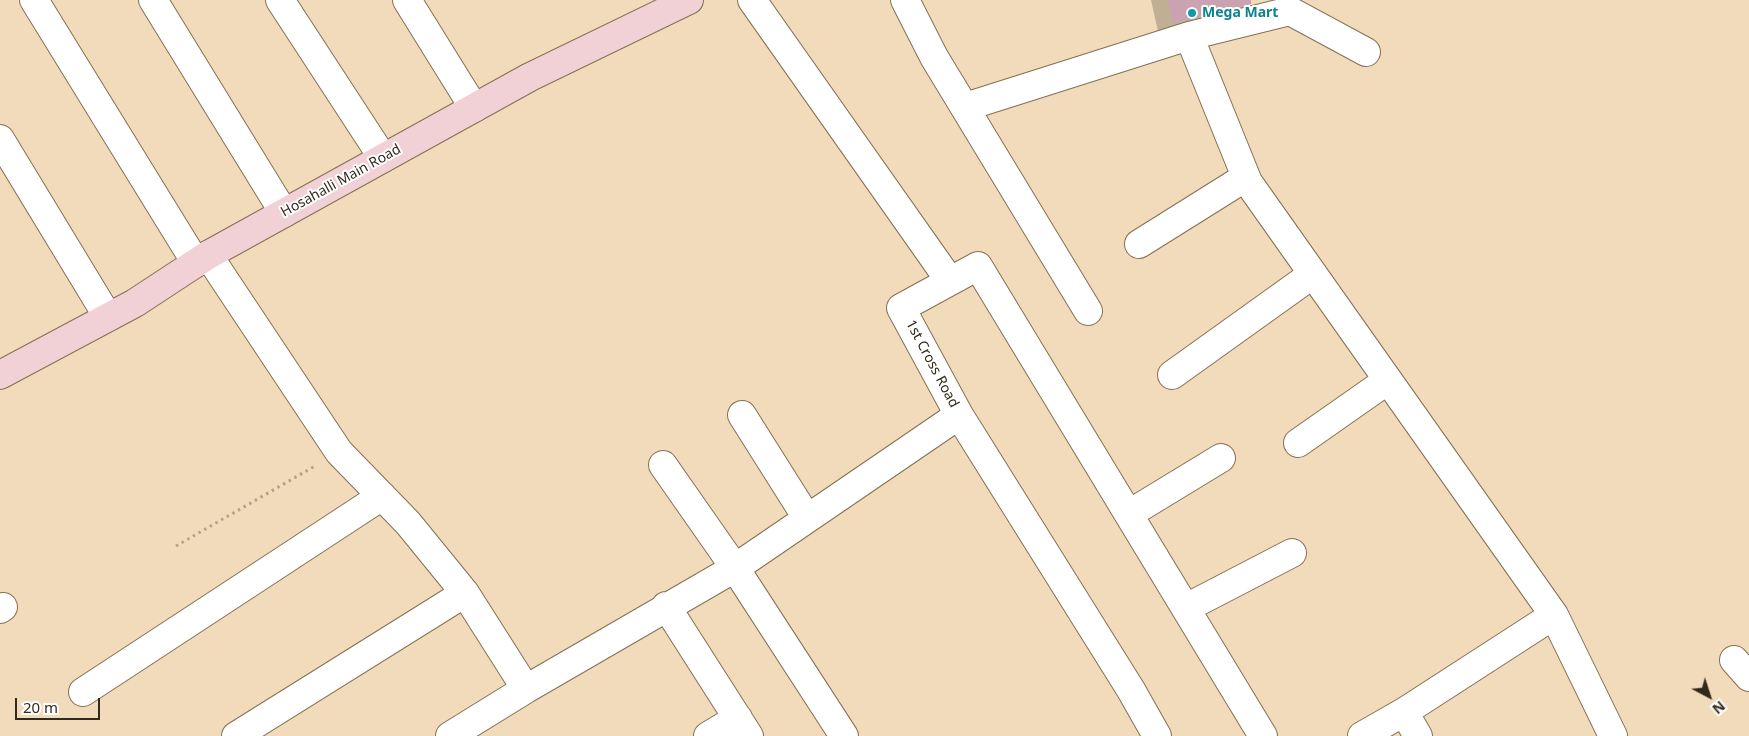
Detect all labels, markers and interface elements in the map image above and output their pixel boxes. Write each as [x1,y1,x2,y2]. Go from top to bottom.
place label: Mega Mart [1202,5,1278,21]
marker: Mega Mart [1186,7,1198,19]
street label: Hosahalli Main Road [278,141,404,221]
street label: 1st Cross Road [902,317,962,411]
north arrow [1684,671,1734,721]
scale bar [18,688,102,720]
text: 20 m [23,697,58,717]
text: N [1708,697,1729,719]

